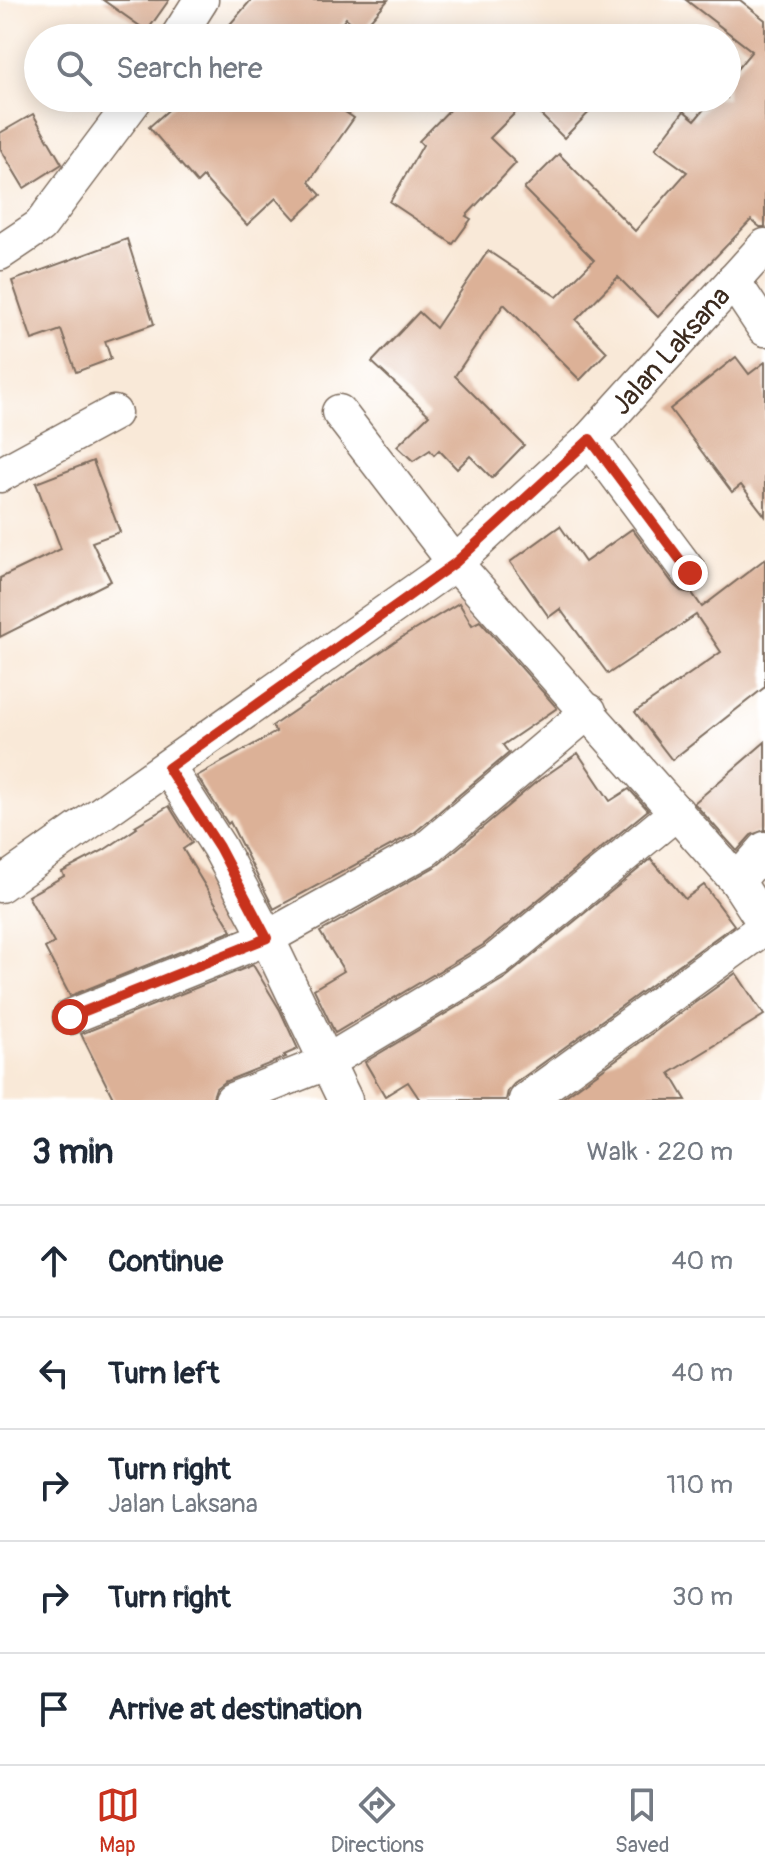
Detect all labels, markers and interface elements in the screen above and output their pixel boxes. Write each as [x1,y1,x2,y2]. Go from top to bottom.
search box [24,24,741,112]
icon: search [52,46,96,90]
text: Search here [116,50,263,87]
street label: Jalan Laksana [604,279,738,423]
route end [672,555,708,591]
route start [52,999,88,1035]
text: 3 min [32,1131,114,1174]
text: Walk · 220 m [586,1136,733,1168]
icon: ahead [32,1239,76,1283]
text: Continue [108,1243,223,1280]
text: 40 m [671,1245,733,1277]
icon: left [32,1351,76,1395]
text: Turn left [108,1355,219,1392]
text: 40 m [671,1357,733,1389]
text: Turn right [108,1451,231,1488]
icon: right [32,1463,76,1507]
text: 110 m [666,1469,733,1501]
text: Jalan Laksana [108,1488,258,1520]
icon: right [32,1575,76,1619]
text: Turn right [108,1579,231,1616]
text: 30 m [672,1581,733,1613]
icon: arrive [32,1687,76,1731]
text: Arrive at destination [108,1691,362,1728]
tab: Map [96,1783,140,1859]
tab: Directions [331,1783,424,1859]
tab: Saved [615,1783,669,1859]

